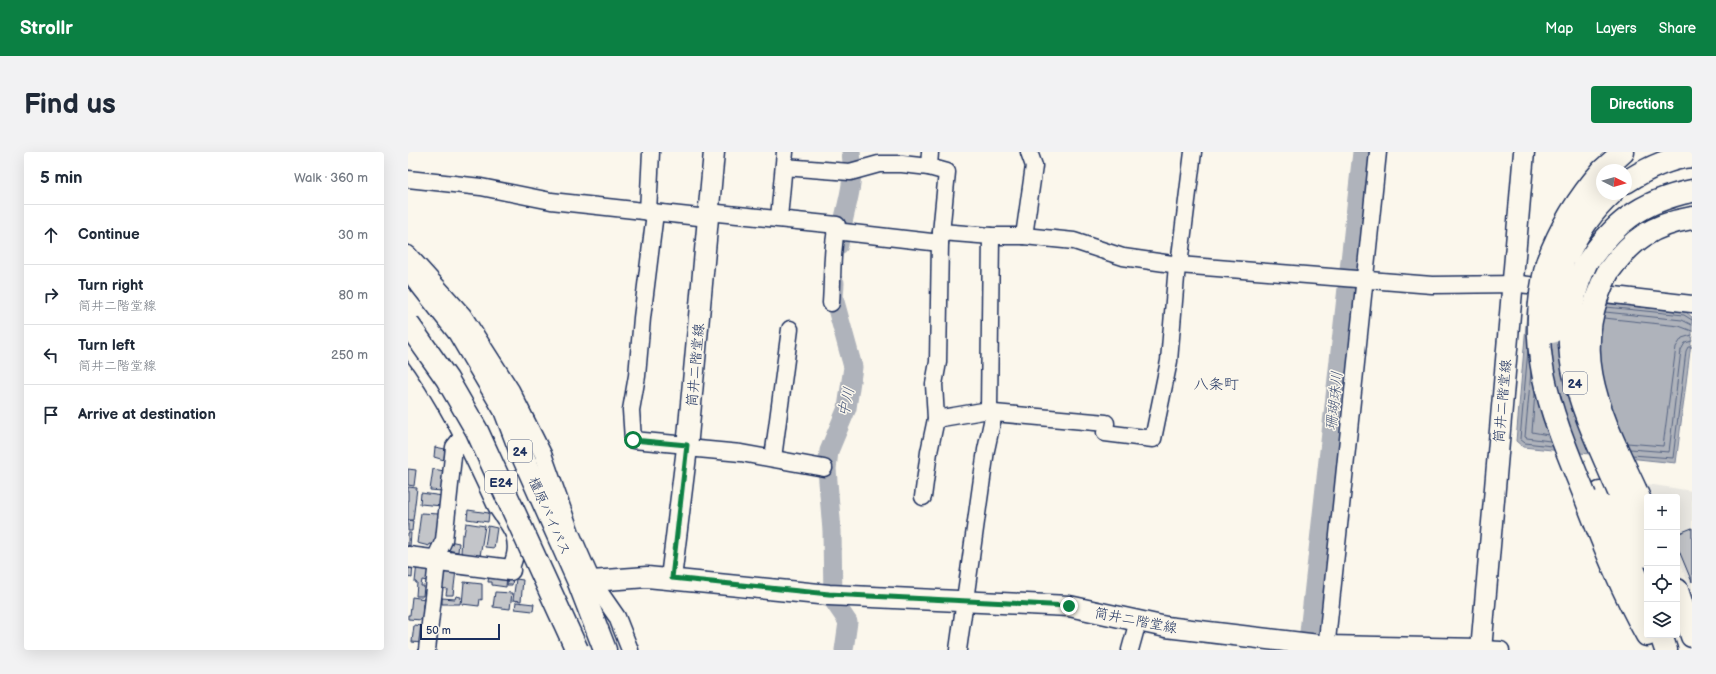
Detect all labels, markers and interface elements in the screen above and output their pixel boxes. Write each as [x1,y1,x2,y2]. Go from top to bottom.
text: Strollr [20,17,73,40]
text: Map [1545,20,1573,37]
text: Layers [1595,20,1637,37]
text: Share [1659,20,1696,37]
button: Directions [1591,86,1692,123]
text: Find us [24,88,116,121]
north arrow [1596,164,1632,200]
text: 5 min [40,168,83,188]
text: Walk · 360 m [294,170,368,186]
icon: ahead [40,224,62,246]
text: Continue [78,225,140,244]
text: 30 m [338,227,368,243]
text: Turn right [78,276,143,295]
icon: right [40,284,62,306]
text: 80 m [339,287,368,303]
text: 筒井二階堂線 [78,298,156,314]
street label: 筒井二階堂線 [683,322,708,408]
text: Turn left [78,336,135,355]
icon: left [40,344,62,366]
text: 250 m [331,347,368,363]
text: 筒井二階堂線 [78,358,156,374]
street label: 筒井二階堂線 [1490,358,1515,444]
water label: 珊瑚珠川 [1322,370,1347,432]
road number: 24 [1563,372,1587,394]
district label: 八条町 [1193,375,1239,394]
water label: 中川 [834,385,859,419]
icon: arrive [40,404,62,426]
text: Arrive at destination [78,405,216,424]
route start [624,431,642,449]
road number: 24 [508,440,532,462]
road number: E24 [485,471,517,493]
street label: 橿原バイパス [525,474,574,558]
map controls [1644,494,1680,638]
button: + [1644,494,1680,530]
button: − [1644,530,1680,566]
button: locate [1644,566,1680,602]
route end [1060,597,1078,615]
button: layers [1644,602,1680,638]
street label: 筒井二階堂線 [1093,604,1179,637]
scale bar [420,622,500,641]
text: 50 m [426,624,451,637]

